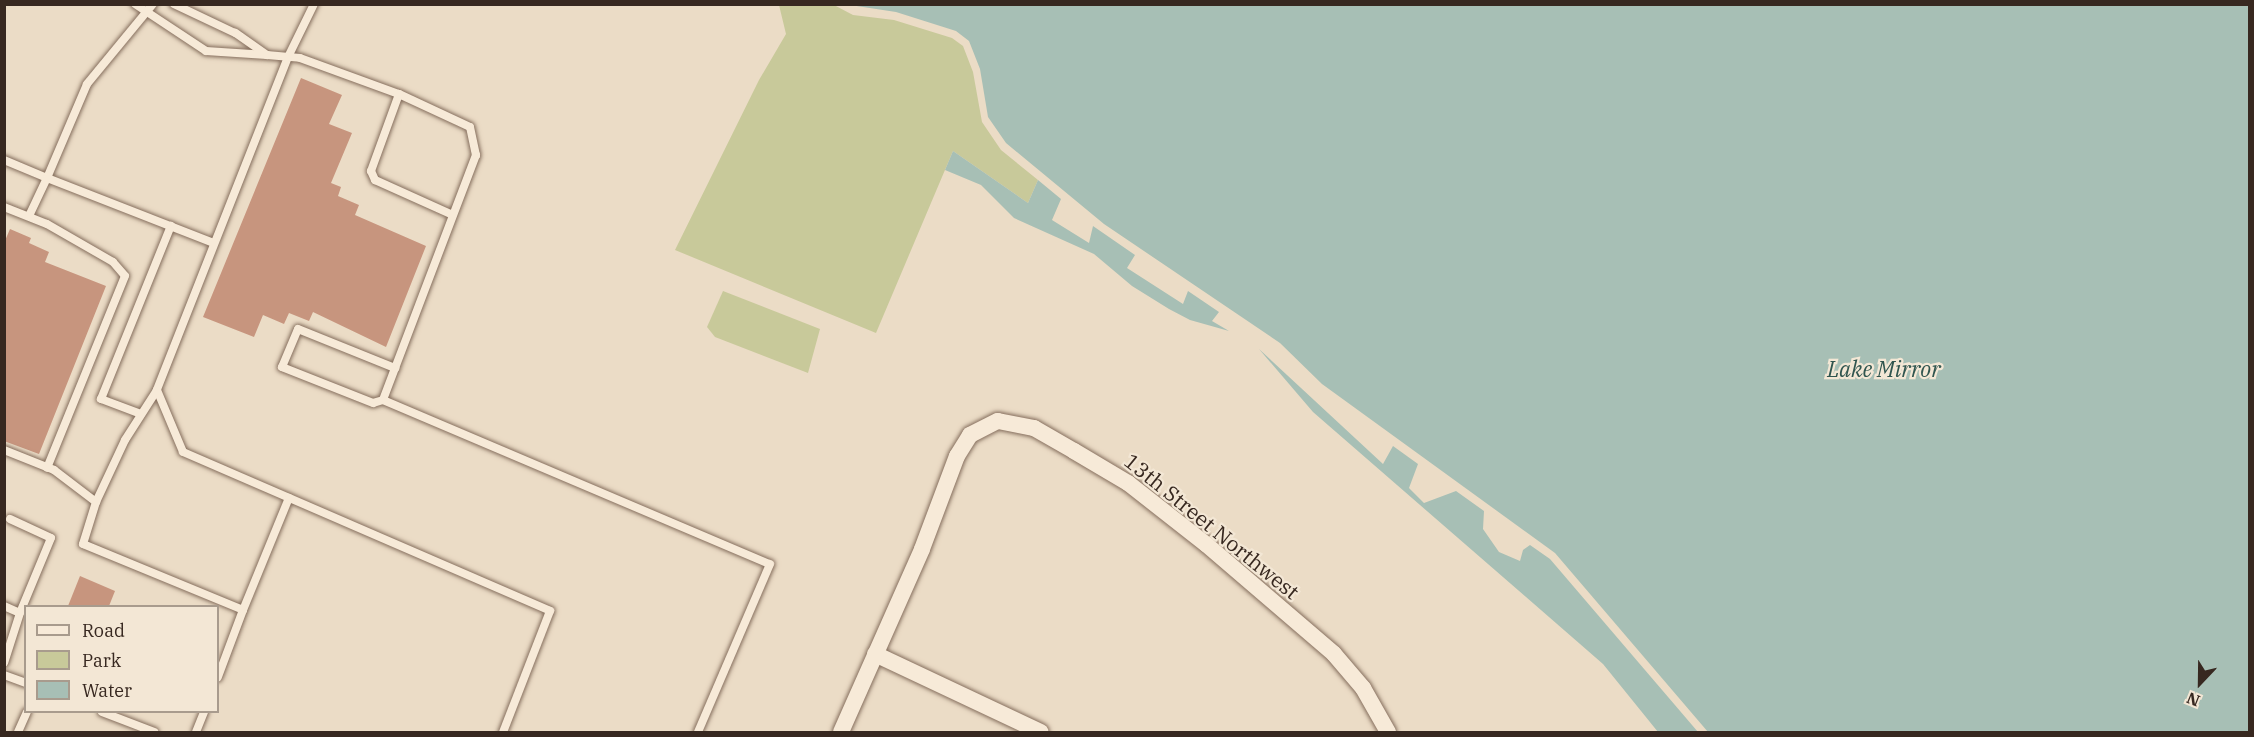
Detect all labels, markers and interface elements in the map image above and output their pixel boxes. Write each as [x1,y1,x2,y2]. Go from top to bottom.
water label: Lake Mirror [1827,356,1941,382]
street label: 13th Street Northwest [1120,448,1304,604]
legend [24,605,219,713]
text: Road [82,619,125,642]
text: Park [82,649,121,672]
north arrow [2170,653,2230,713]
text: Water [82,679,132,702]
text: N [2184,688,2203,711]

